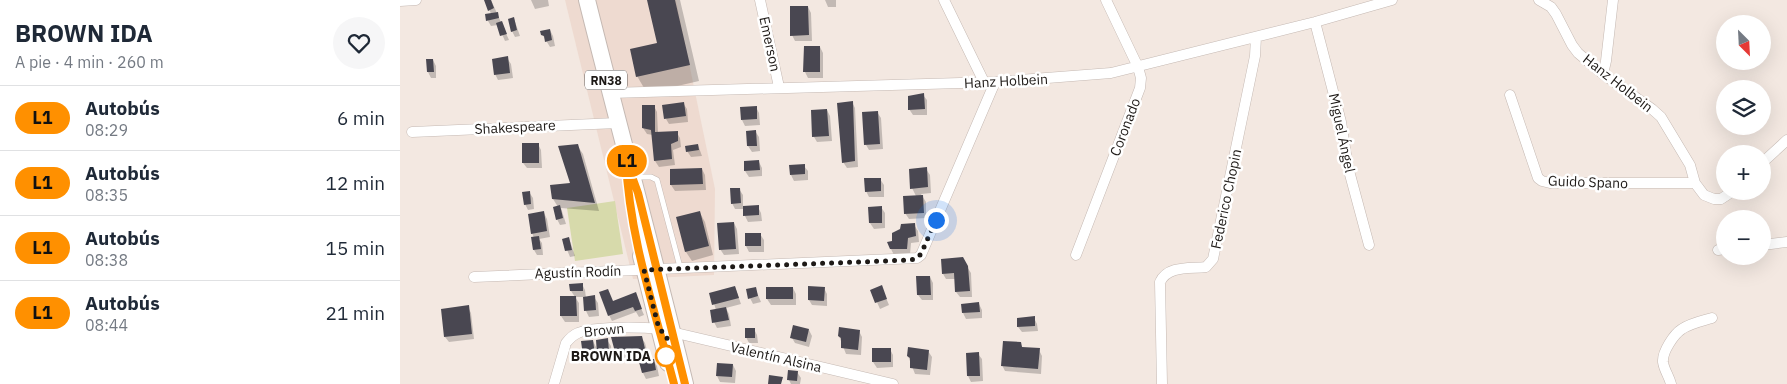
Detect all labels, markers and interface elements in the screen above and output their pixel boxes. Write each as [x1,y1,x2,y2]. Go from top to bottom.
street label: Emerson [755,15,785,73]
north arrow [1716,15,1771,70]
map controls [1716,15,1771,265]
text: BROWN IDA [15,17,153,49]
button: heart [333,17,385,69]
street label: Hanz Holbein [1579,50,1657,116]
text: A pie · 4 min · 260 m [15,52,164,72]
road number: RN38 [585,70,627,90]
street label: Hanz Holbein [964,70,1048,92]
button: layers [1716,80,1771,135]
street label: Miguel Ángel [1325,91,1360,175]
street label: Coronado [1106,95,1144,159]
text: Autobús [85,96,160,120]
text: L1 [32,106,53,129]
text: 6 min [337,106,385,130]
street label: Shakespeare [474,116,556,138]
text: 08:29 [85,120,128,140]
line badge: L1 [604,145,650,177]
button: + [1716,145,1771,200]
street label: Federico Chopin [1207,147,1245,251]
text: L1 [617,149,637,172]
text: Autobús [85,161,160,185]
text: L1 [32,171,53,194]
text: 12 min [326,171,385,195]
street label: Guido Spano [1548,172,1628,192]
text: 08:35 [85,185,128,205]
your location [924,208,949,233]
button: − [1716,210,1771,265]
text: Autobús [85,226,160,250]
text: L1 [32,236,53,259]
text: 15 min [326,236,385,260]
text: 08:38 [85,250,128,270]
street label: Agustín Rodín [534,261,622,283]
text: Autobús [85,291,160,315]
text: L1 [32,301,53,324]
text: 21 min [326,301,385,325]
text: 08:44 [85,315,128,335]
street label: Brown [583,319,625,341]
street label: Valentín Alsina [729,338,824,376]
marker: BROWN IDA [655,345,677,367]
place label: BROWN IDA [571,347,651,365]

